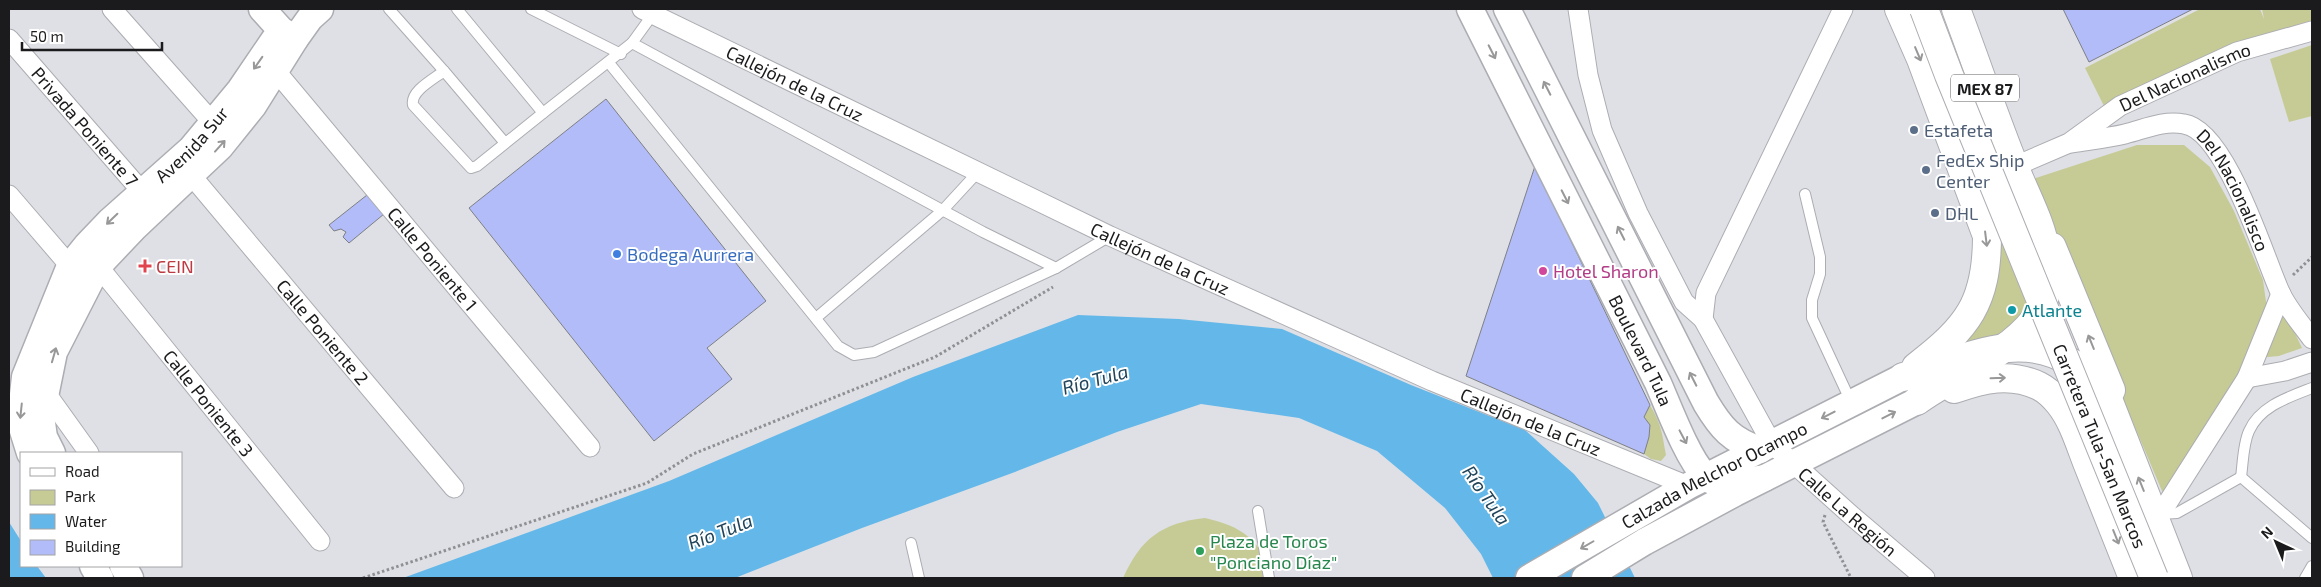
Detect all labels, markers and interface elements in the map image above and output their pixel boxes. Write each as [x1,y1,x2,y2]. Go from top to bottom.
scale bar [22,20,162,52]
text: 50 m [30,27,64,45]
street label: Del Nacionalismo [2116,38,2253,116]
street label: Callejón de la Cruz [723,41,867,126]
one-way arrow [1487,44,1497,59]
one-way arrow [1914,46,1924,61]
one-way arrow [253,56,263,70]
street label: Privada Poniente 7 [27,62,143,191]
road number: MEX 87 [1951,75,2019,102]
one-way arrow [1542,81,1552,96]
street label: Avenida Sur [150,102,233,187]
place label: Estafeta [1924,119,1993,141]
marker: Estafeta [1908,124,1920,136]
street label: Del Nacionalisco [2193,124,2274,254]
one-way arrow [214,140,226,153]
place label: FedEx Ship Center [1936,149,2024,192]
marker: FedEx Ship Center [1920,164,1932,176]
one-way arrow [1560,190,1570,205]
place label: DHL [1945,202,1978,224]
street label: Calle Poniente 1 [383,203,482,315]
marker: DHL [1929,207,1941,219]
one-way arrow [106,213,118,225]
street label: Callejón de la Cruz [1087,217,1233,299]
one-way arrow [1616,226,1626,241]
one-way arrow [1981,230,1991,246]
place label: Bodega Aurrera [627,243,754,265]
marker: Bodega Aurrera [611,248,623,260]
place label: CEIN [156,255,194,277]
marker: CEIN [138,259,152,273]
place label: Hotel Sharon [1553,260,1659,282]
marker: Hotel Sharon [1537,265,1549,277]
street label: Calle Poniente 2 [272,275,373,389]
street label: Boulevard Tula [1604,291,1677,409]
place label: Atlante [2022,299,2082,321]
marker: Atlante [2006,304,2018,316]
one-way arrow [2085,335,2095,350]
street label: Carretera Tula-San Marcos [2049,340,2152,551]
street label: Calle Poniente 3 [159,345,258,461]
one-way arrow [50,348,60,364]
water label: Río Tula [1059,359,1131,399]
one-way arrow [1688,372,1698,387]
one-way arrow [1989,374,2005,383]
street label: Callejón de la Cruz [1457,383,1604,460]
one-way arrow [17,403,26,419]
one-way arrow [1881,410,1896,419]
one-way arrow [1821,411,1836,420]
street label: Calzada Melchor Ocampo [1617,417,1811,533]
one-way arrow [1679,429,1688,444]
legend [20,452,182,567]
water label: Río Tula [1458,461,1516,529]
text: Road [65,462,100,480]
street label: Calle La Región [1794,462,1902,560]
one-way arrow [2136,477,2145,492]
text: Park [65,487,96,505]
water label: Río Tula [684,508,756,554]
text: Water [65,512,107,530]
north arrow [2251,517,2301,567]
text: N [2257,523,2276,542]
one-way arrow [2112,529,2122,544]
place label: Plaza de Toros "Ponciano Díaz" [1210,530,1337,573]
text: Building [65,537,121,555]
one-way arrow [1580,541,1594,551]
marker: Plaza de Toros "Ponciano Díaz" [1194,545,1206,557]

